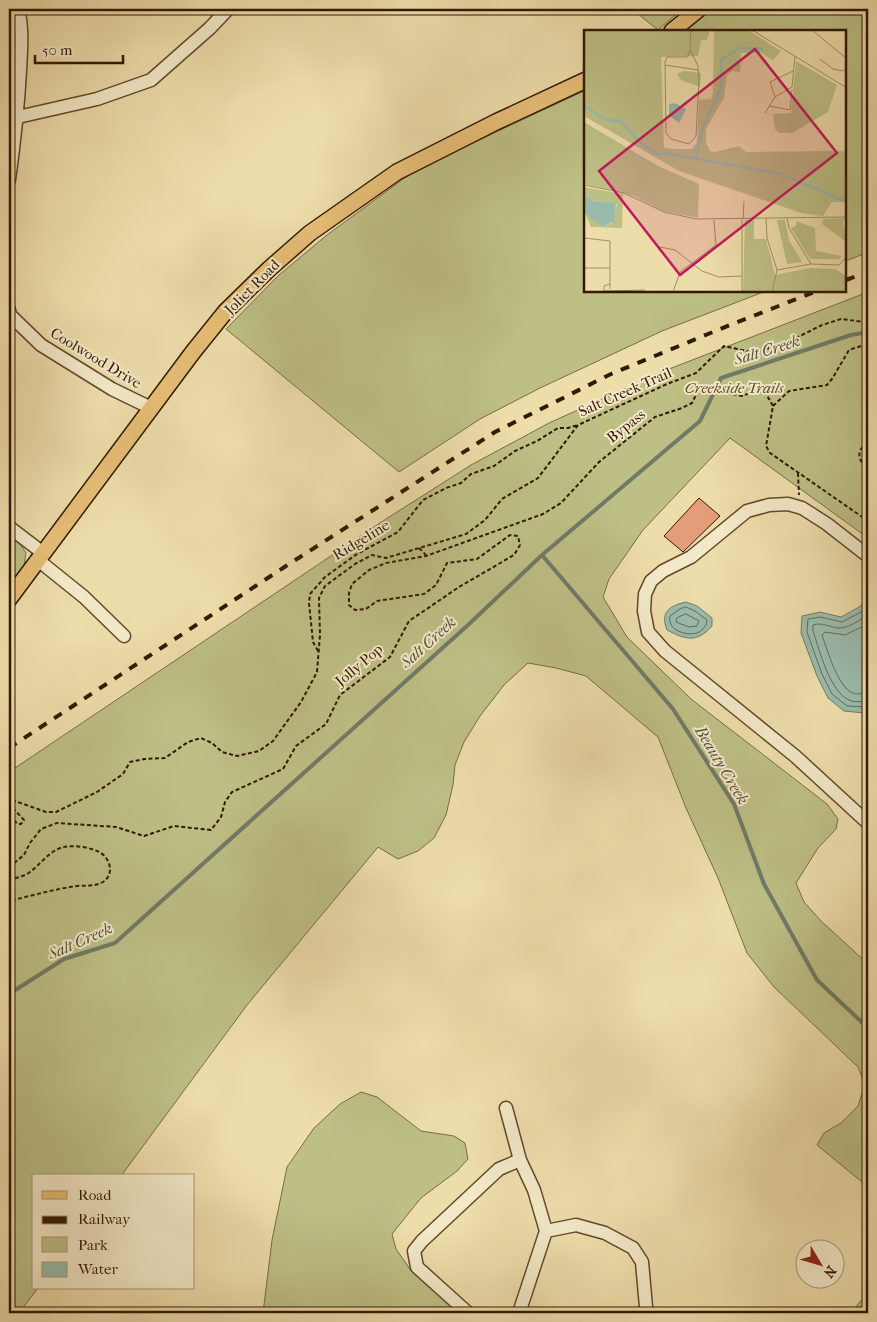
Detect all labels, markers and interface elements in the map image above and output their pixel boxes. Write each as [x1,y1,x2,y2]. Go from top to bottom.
inset map [584,30,847,292]
scale bar [35,32,122,64]
text: 50 m [42,41,73,59]
street label: Joliet Road [220,255,284,319]
street label: Coolwood Drive [47,324,145,393]
water label: Salt Creek [731,331,802,369]
street label: Salt Creek Trail [575,363,675,421]
park label: Creekside Trails [685,379,784,397]
street label: Bypass [603,405,649,447]
street label: Ridgeline [329,516,393,564]
water label: Salt Creek [396,612,460,672]
street label: Jolly Pop [331,640,386,691]
water label: Beauty Creek [691,721,753,808]
water label: Salt Creek [44,918,115,964]
legend [32,1174,195,1290]
text: Road [78,1186,112,1204]
text: Railway [78,1210,131,1228]
text: Park [78,1236,108,1254]
north arrow [794,1240,844,1290]
text: Water [77,1260,118,1278]
text: N [820,1262,840,1281]

